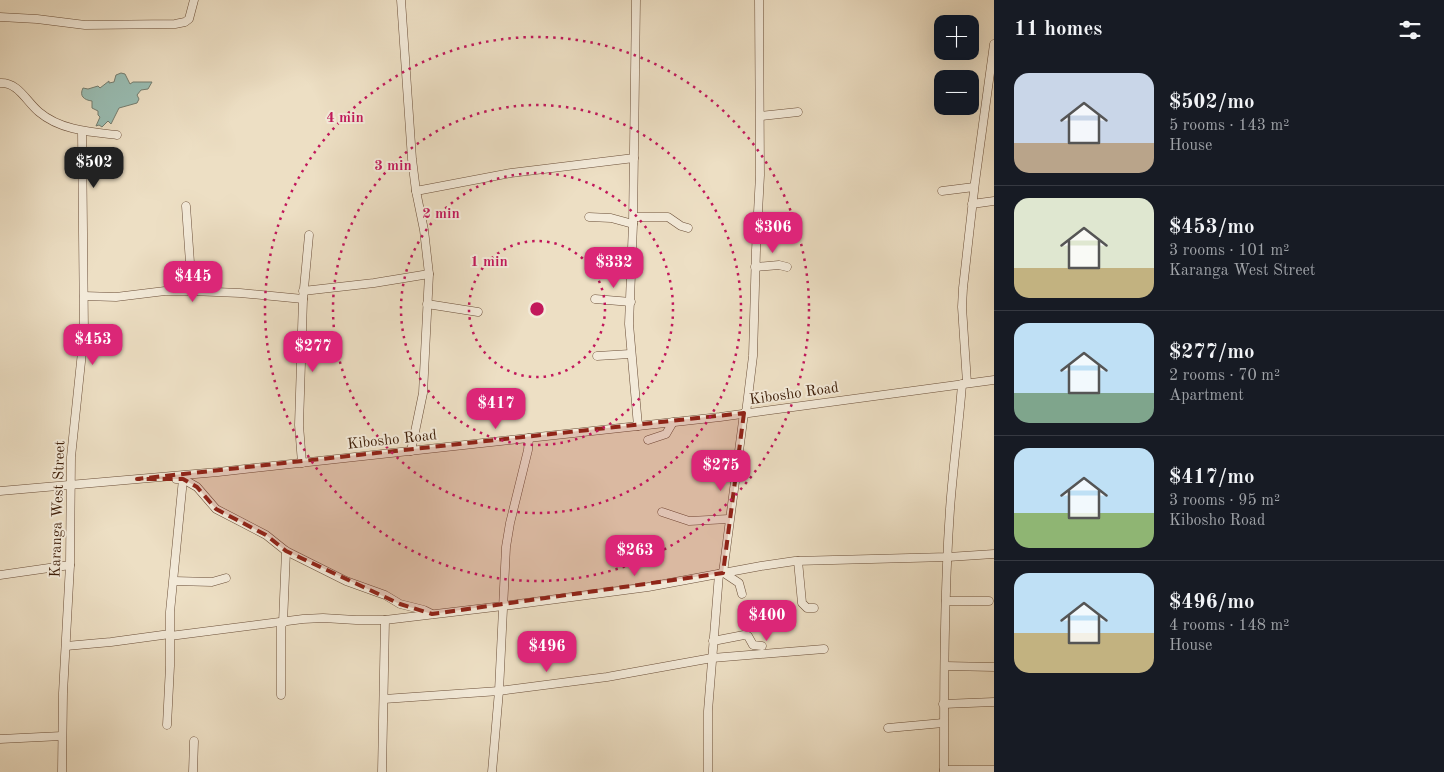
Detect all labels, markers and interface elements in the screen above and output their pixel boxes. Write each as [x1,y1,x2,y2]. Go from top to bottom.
map controls [934,15,979,115]
button: + [934,15,979,60]
icon: filters [1396,16,1424,44]
text: 11 homes [1014,19,1102,40]
button: − [934,70,979,115]
text: $502/mo [1169,92,1255,113]
icon: home [1054,93,1114,153]
text: 4 min [326,111,364,126]
text: 5 rooms · 143 m² [1169,118,1289,134]
text: House [1169,138,1212,154]
pin: $502 [64,146,124,189]
text: $502 [75,155,113,171]
text: 3 min [374,159,412,174]
text: 2 min [422,207,460,222]
pin: $306 [743,212,803,254]
text: $453/mo [1169,217,1255,238]
icon: home [1054,218,1114,278]
text: $306 [754,220,792,236]
text: 3 rooms · 101 m² [1169,243,1289,259]
pin: $332 [584,246,644,289]
text: 1 min [470,255,508,270]
text: $332 [595,255,633,271]
pin: $445 [163,260,223,303]
text: Karanga West Street [1169,263,1315,279]
text: $445 [174,269,212,285]
centre of rings [528,300,546,318]
pin: $453 [63,324,123,366]
pin: $277 [283,330,343,373]
text: $453 [74,332,112,348]
text: $277 [294,339,332,355]
text: $277/mo [1169,342,1255,363]
icon: home [1054,343,1114,403]
text: 2 rooms · 70 m² [1169,368,1280,384]
street label: Kibosho Road [748,381,840,408]
pin: $417 [466,388,526,430]
text: Apartment [1169,388,1244,404]
text: $417 [477,396,515,412]
street label: Kibosho Road [346,428,438,453]
street label: Karanga West Street [49,440,68,578]
pin: $275 [691,450,751,492]
text: $275 [702,458,740,474]
text: $417/mo [1169,467,1255,488]
icon: home [1054,468,1114,528]
text: 3 rooms · 95 m² [1169,493,1280,509]
text: Kibosho Road [1169,513,1265,529]
pin: $263 [605,534,665,577]
text: $263 [616,543,654,559]
text: $496/mo [1169,592,1255,613]
icon: home [1054,593,1114,653]
pin: $400 [737,600,797,642]
text: $400 [748,608,786,624]
text: 4 rooms · 148 m² [1169,618,1289,634]
pin: $496 [517,630,577,673]
text: House [1169,638,1212,654]
text: $496 [528,639,566,655]

